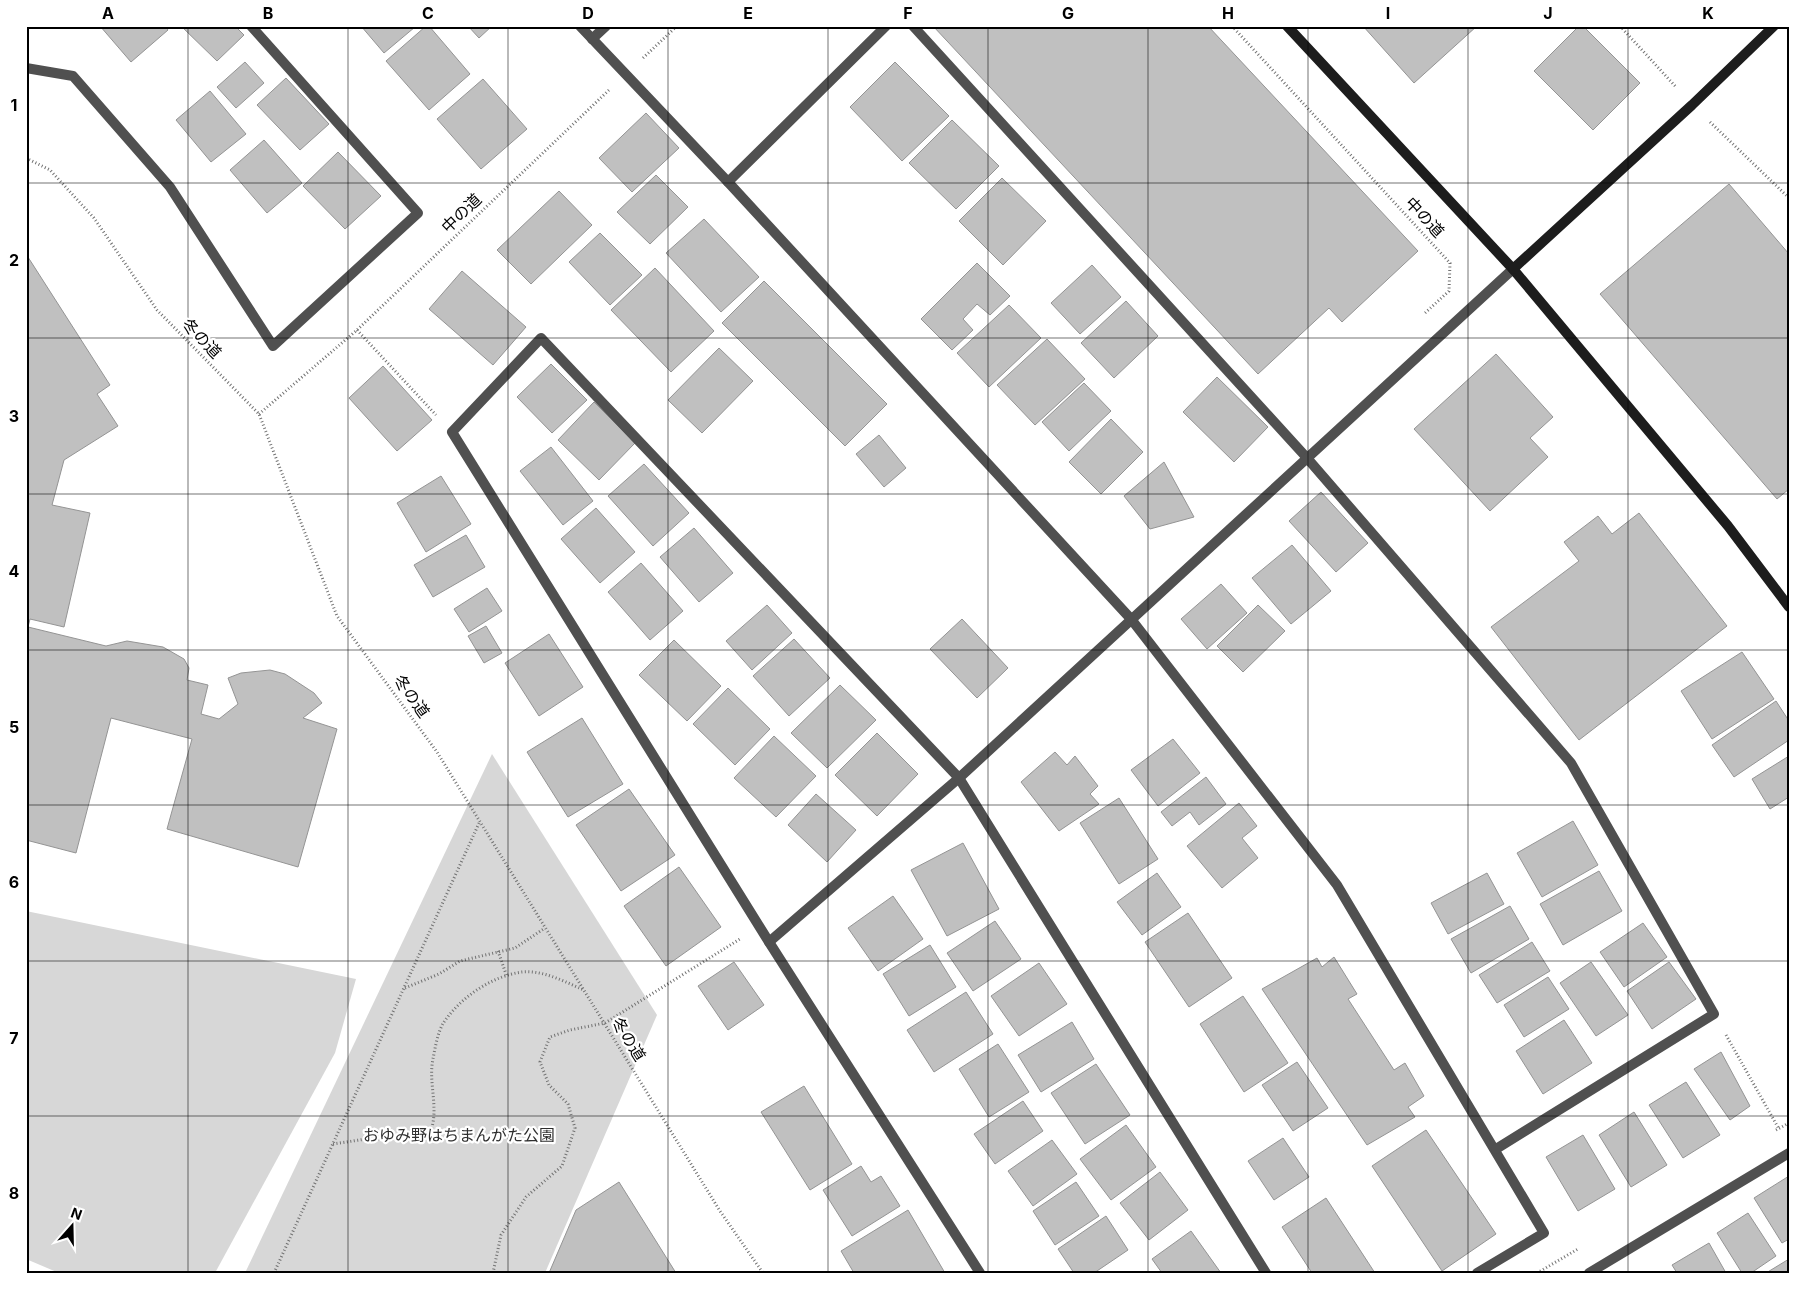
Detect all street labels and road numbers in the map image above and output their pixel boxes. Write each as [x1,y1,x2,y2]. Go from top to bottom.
street label: 中の道 [437,189,485,237]
street label: 中の道 [1401,193,1449,241]
street label: 冬の道 [178,314,226,362]
street label: 冬の道 [390,671,434,721]
street label: 冬の道 [608,1013,650,1065]

